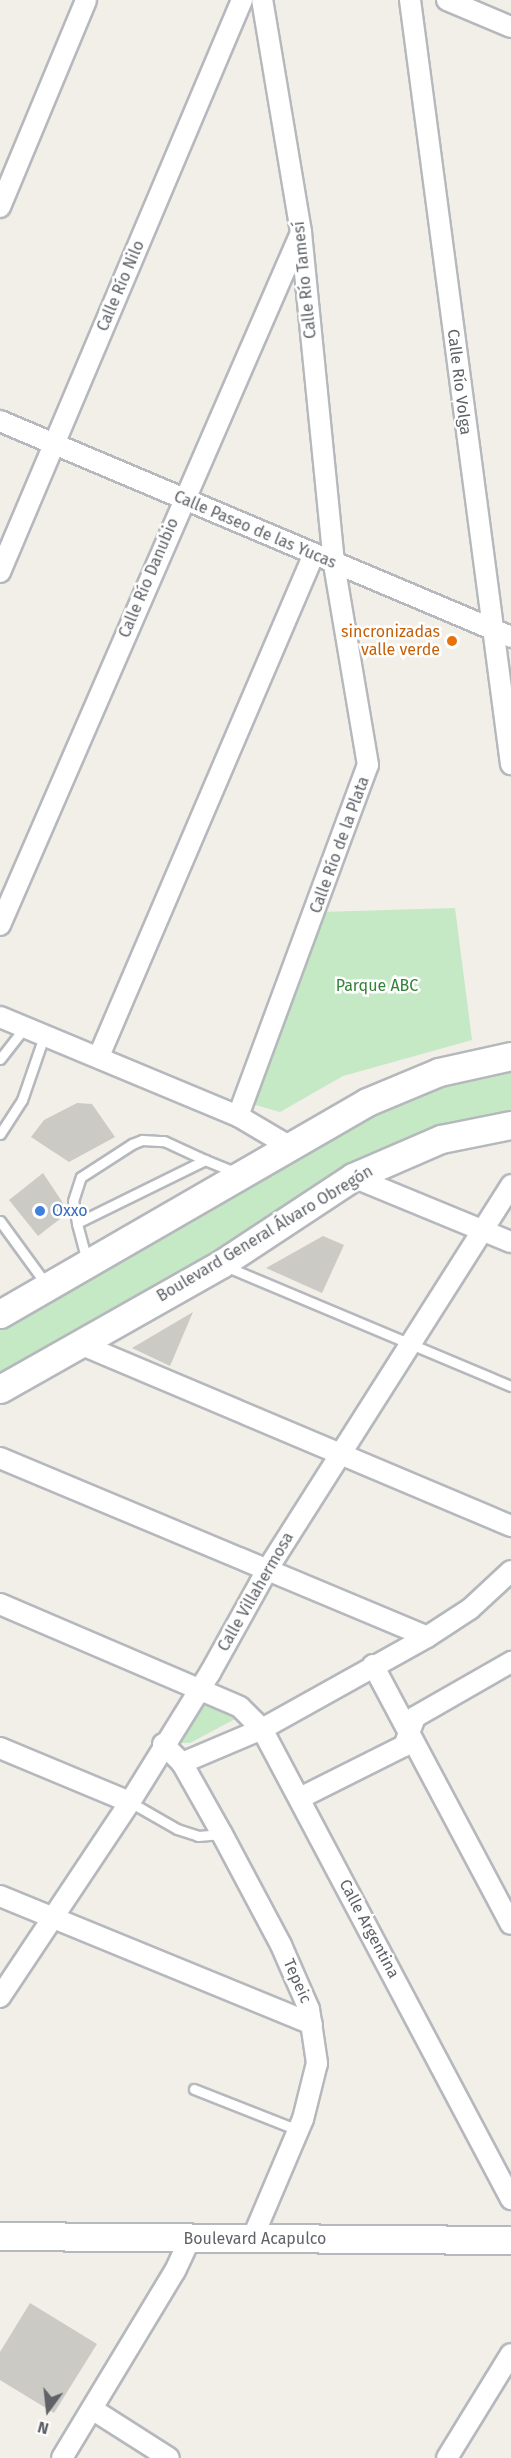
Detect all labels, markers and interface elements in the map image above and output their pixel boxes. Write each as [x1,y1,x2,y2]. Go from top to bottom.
street label: Calle Río Tamesí [289,220,321,340]
street label: Calle Río Nilo [93,238,149,334]
street label: Calle Río Volga [443,328,475,436]
street label: Calle Paseo de las Yucas [171,487,339,573]
street label: Calle Río Danubio [115,515,183,641]
place label: sincronizadas valle verde [341,622,440,660]
marker: sincronizadas valle verde [445,634,459,648]
street label: Calle Río de la Plata [306,774,374,916]
park label: Parque ABC [336,976,418,996]
street label: Boulevard General Álvaro Obregón [154,1162,376,1306]
place label: Oxxo [52,1201,88,1221]
marker: Oxxo [33,1204,47,1218]
street label: Calle Villahermosa [214,1529,298,1655]
street label: Calle Argentina [335,1876,403,1982]
street label: Tepeic [279,1956,315,2006]
street label: Boulevard Acapulco [184,2229,326,2249]
north arrow [18,2380,78,2440]
text: N [36,2417,51,2438]

